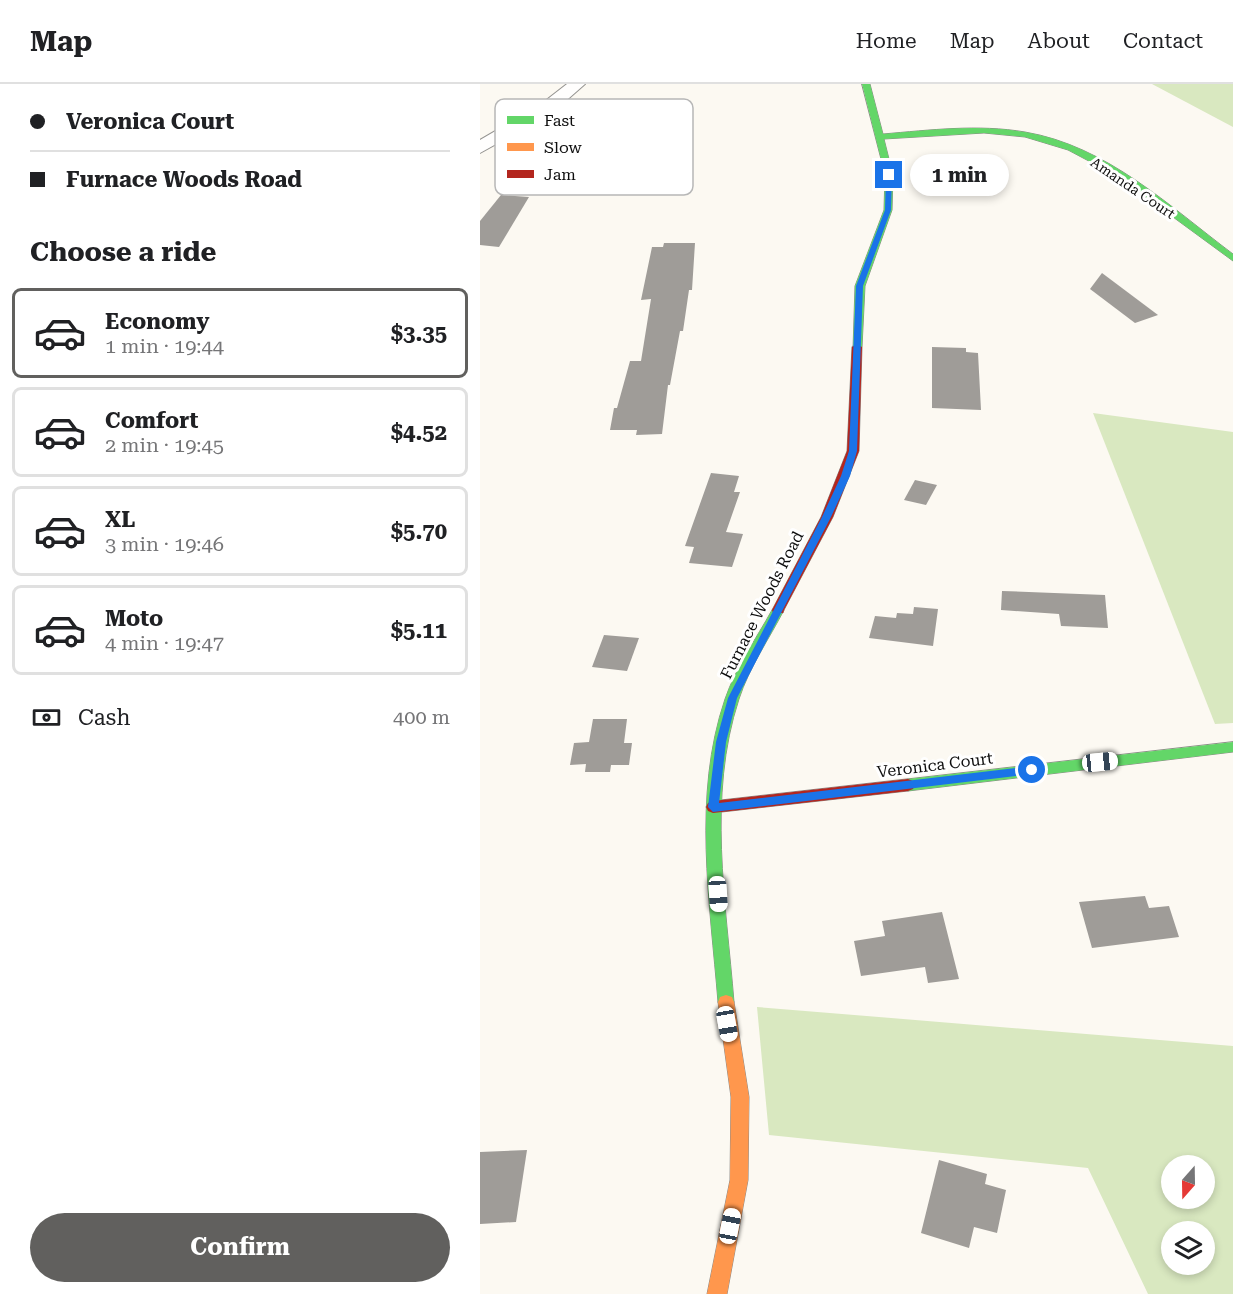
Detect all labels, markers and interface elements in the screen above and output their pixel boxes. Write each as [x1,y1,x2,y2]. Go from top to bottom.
text: Map [30,25,92,58]
text: Home [856,29,917,53]
text: Map [950,29,995,53]
text: About [1028,29,1090,53]
text: Contact [1123,29,1203,53]
legend [495,99,693,195]
text: Veronica Court [66,109,234,134]
text: Fast [544,111,575,130]
text: Slow [544,138,582,157]
callout: 1 min [910,154,1009,196]
street label: Amanda Court [1088,154,1178,222]
route end [875,161,902,188]
text: 1 min [932,163,987,187]
text: Jam [544,165,576,184]
text: Furnace Woods Road [66,167,302,192]
text: Choose a ride [30,236,216,268]
icon: car [33,306,87,360]
text: Economy [105,309,209,334]
text: $3.35 [391,321,447,346]
text: 1 min · 19:44 [105,334,224,358]
icon: car [33,405,87,459]
text: Comfort [105,408,198,433]
text: $4.52 [391,420,447,445]
text: 2 min · 19:45 [105,433,224,457]
icon: car [33,504,87,558]
text: XL [105,507,135,532]
text: $5.70 [391,519,447,544]
street label: Furnace Woods Road [716,528,808,682]
text: 3 min · 19:46 [105,532,224,556]
icon: car [33,603,87,657]
text: Moto [105,606,163,631]
text: $5.11 [391,618,447,643]
text: 4 min · 19:47 [105,631,224,655]
icon: cash [30,701,63,734]
text: Cash [78,705,130,730]
text: 400 m [393,705,450,729]
street label: Veronica Court [876,748,994,782]
car [1081,751,1119,773]
route start [1018,756,1045,783]
car [708,875,728,913]
car [715,1005,739,1043]
north arrow [1161,1155,1215,1209]
map controls [1161,1155,1215,1275]
car [718,1207,742,1245]
button: Confirm [30,1213,450,1282]
button: layers [1161,1221,1215,1275]

